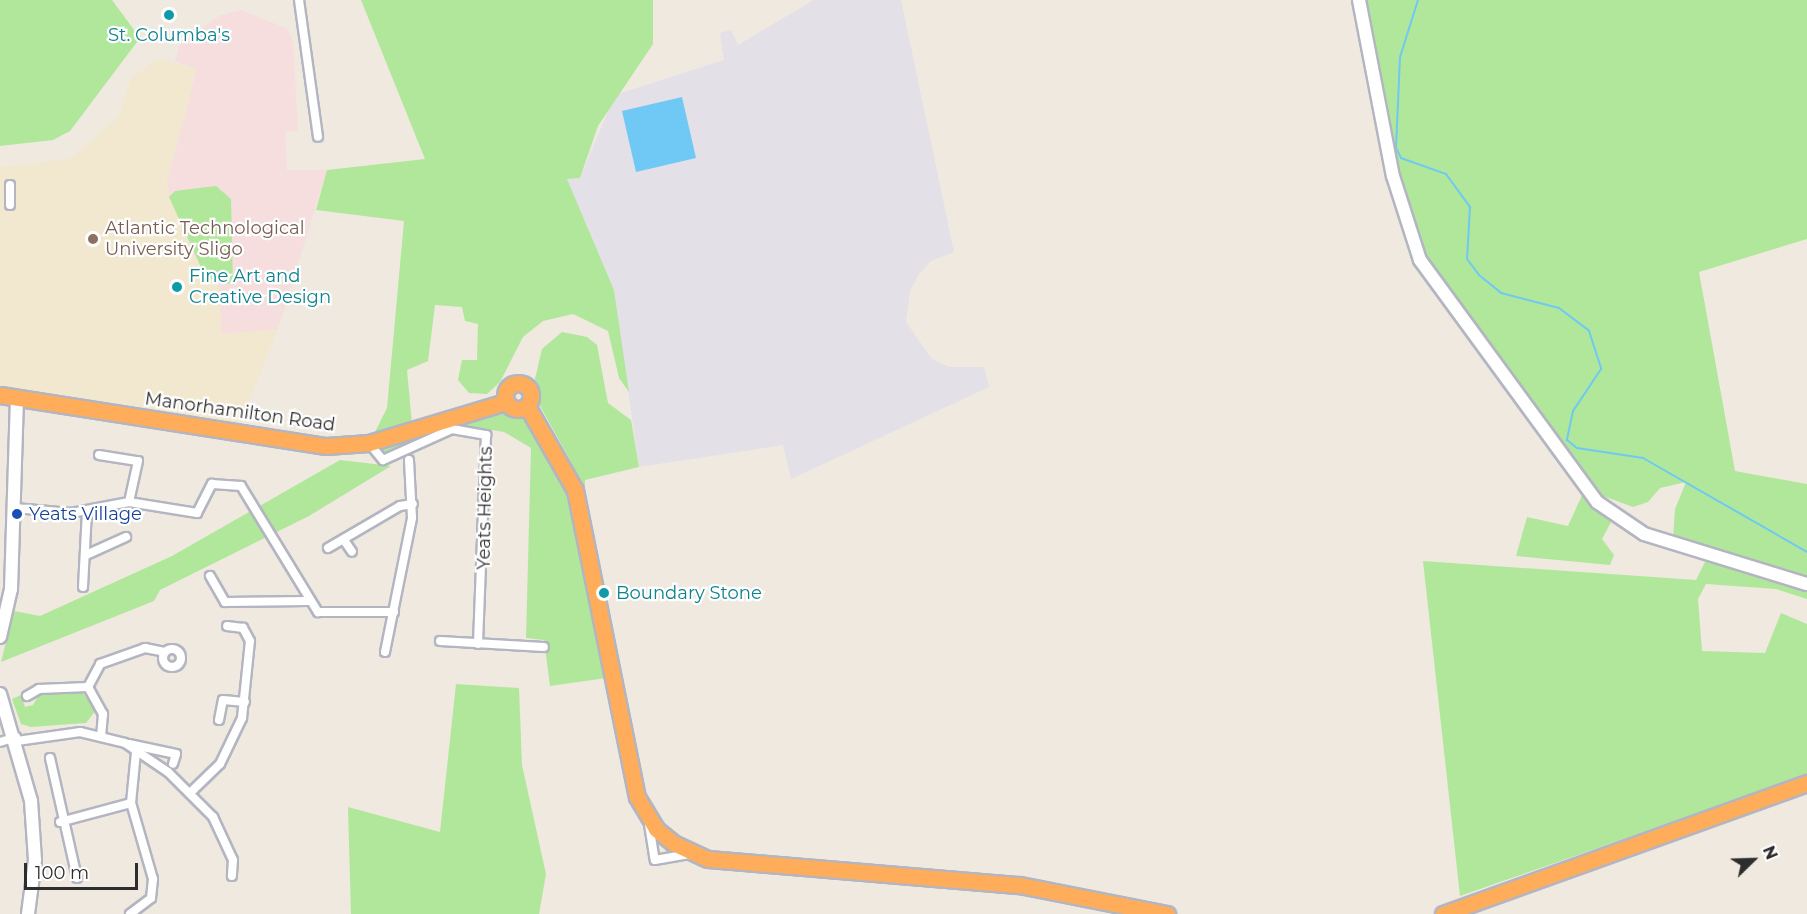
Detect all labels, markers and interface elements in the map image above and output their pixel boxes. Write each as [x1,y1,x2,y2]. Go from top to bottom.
marker: St. Columba's [162,8,176,22]
place label: St. Columba's [108,24,230,46]
place label: Atlantic Technological University Sligo [105,218,304,260]
marker: Atlantic Technological University Sligo [86,232,100,246]
place label: Fine Art and Creative Design [189,266,331,308]
marker: Fine Art and Creative Design [170,280,184,294]
street label: Manorhamilton Road [143,388,337,436]
street label: Yeats Heights [473,446,497,570]
place label: Yeats Village [29,503,142,525]
marker: Yeats Village [10,507,24,521]
place label: Boundary Stone [616,582,762,604]
marker: Boundary Stone [597,586,611,600]
north arrow [1723,830,1783,890]
text: N [1759,843,1781,862]
scale bar [27,851,141,889]
text: 100 m [35,862,89,884]

